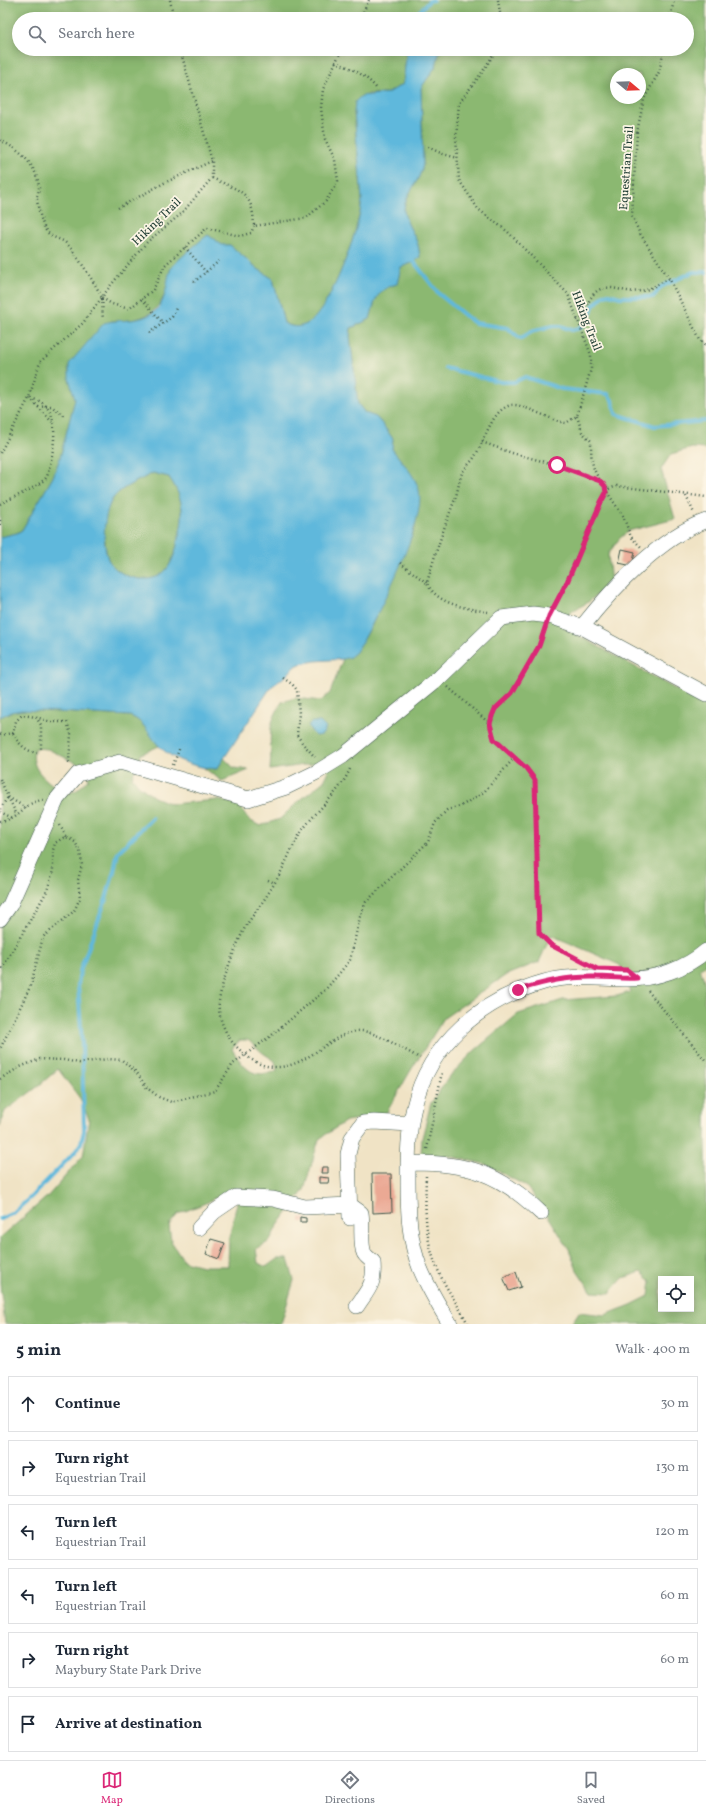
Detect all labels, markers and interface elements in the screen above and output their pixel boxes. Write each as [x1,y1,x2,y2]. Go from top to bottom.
search box [12,12,694,56]
icon: search [26,23,48,45]
text: Search here [58,24,135,45]
north arrow [610,68,646,104]
street label: Equestrian Trail [616,125,638,211]
street label: Hiking Trail [129,194,185,250]
street label: Hiking Trail [567,289,605,354]
route start [548,456,566,474]
route end [509,981,527,999]
map controls [658,1276,694,1312]
button: locate [658,1276,694,1312]
text: 5 min [16,1339,61,1362]
text: Walk · 400 m [615,1341,690,1359]
icon: ahead [17,1393,39,1415]
text: Continue [55,1394,120,1415]
text: 30 m [661,1395,689,1413]
text: Turn right [55,1449,129,1470]
icon: right [17,1457,39,1479]
text: 130 m [656,1459,689,1477]
text: Equestrian Trail [55,1470,146,1488]
text: Turn left [55,1513,117,1534]
icon: left [17,1521,39,1543]
text: 120 m [655,1523,689,1541]
text: Equestrian Trail [55,1534,146,1552]
text: Turn left [55,1577,117,1598]
icon: left [17,1585,39,1607]
text: 60 m [661,1587,689,1605]
text: Equestrian Trail [55,1598,146,1616]
text: Turn right [55,1641,129,1662]
icon: right [17,1649,39,1671]
text: 60 m [661,1651,689,1669]
text: Maybury State Park Drive [55,1662,201,1680]
icon: arrive [17,1713,39,1735]
text: Arrive at destination [55,1714,202,1735]
tab: Map [101,1769,123,1808]
tab: Directions [325,1769,375,1808]
tab: Saved [577,1769,605,1808]

